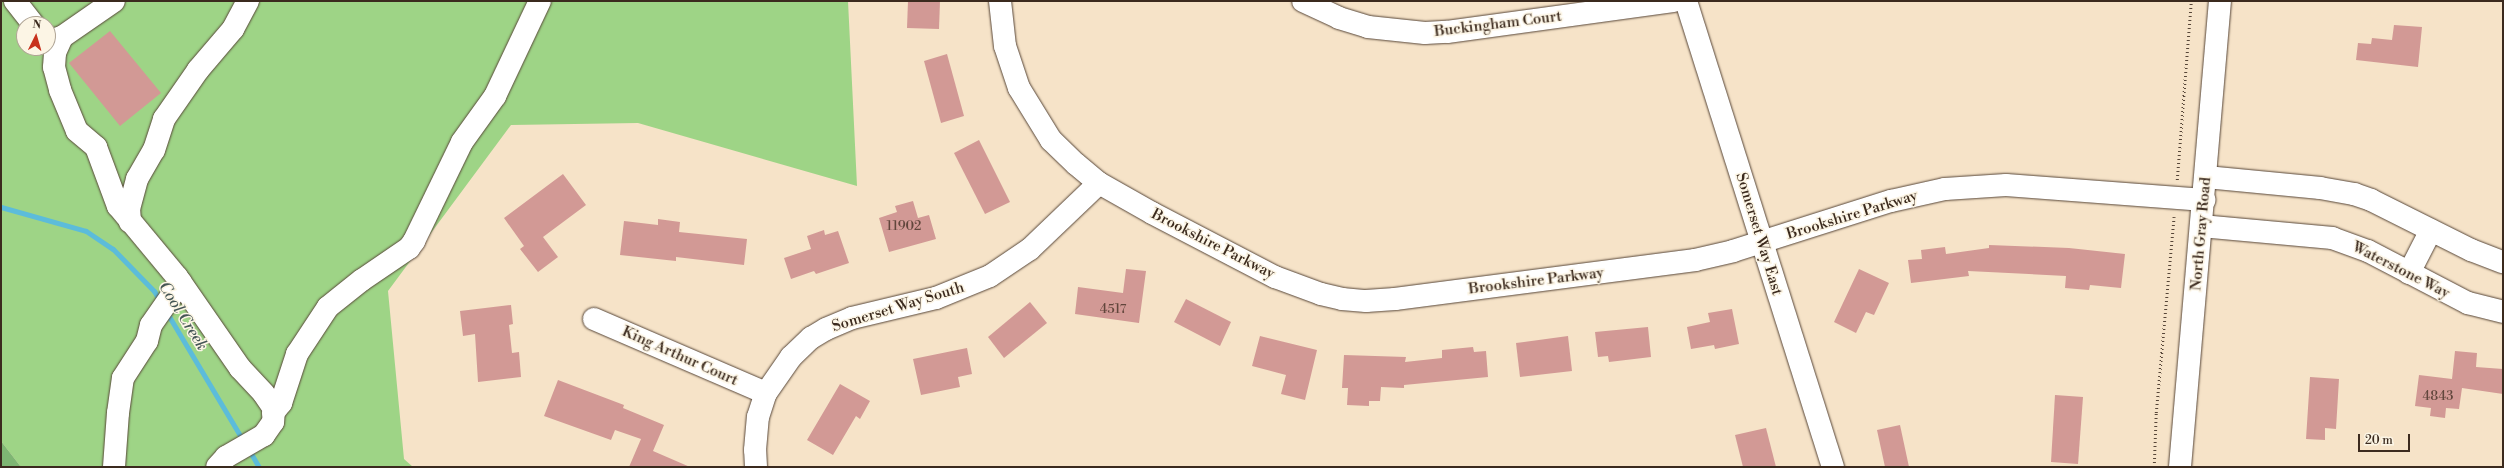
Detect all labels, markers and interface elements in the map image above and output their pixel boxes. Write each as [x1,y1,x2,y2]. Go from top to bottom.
street label: Buckingham Court [1433,7,1563,41]
north arrow [16,16,56,56]
text: N [32,18,42,32]
street label: Somerset Way East [1732,171,1786,297]
street label: North Gray Road [2187,176,2215,292]
street label: Brookshire Parkway [1784,187,1920,243]
street label: Brookshire Parkway [1148,205,1278,283]
house number: 11902 [887,218,921,234]
street label: Waterstone Way [2349,238,2453,302]
street label: Brookshire Parkway [1467,264,1605,298]
water label: Cool Creek [154,278,212,354]
street label: Somerset Way South [830,278,966,336]
house number: 4517 [1100,301,1126,317]
street label: King Arthur Court [619,322,741,390]
house number: 4843 [2423,388,2453,404]
scale bar [2360,426,2412,452]
text: 20 m [2365,433,2393,448]

